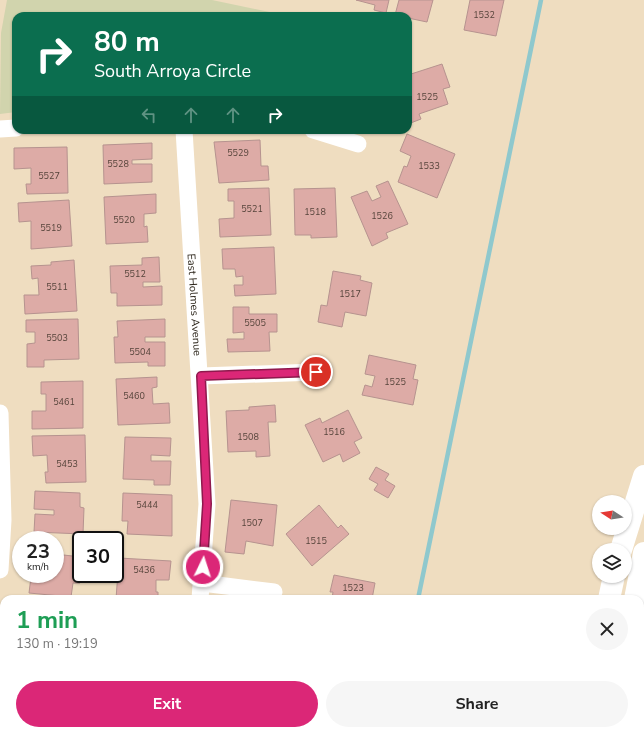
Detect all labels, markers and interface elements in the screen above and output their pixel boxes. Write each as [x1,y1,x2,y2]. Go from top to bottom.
house number: 1532 [473,9,495,21]
text: 80 m [94,23,160,61]
icon: right [28,28,80,80]
text: South Arroya Circle [94,59,251,83]
house number: 1525 [416,91,438,103]
icon: left [138,104,160,126]
icon: ahead [180,104,202,126]
icon: ahead [222,104,244,126]
icon: right [264,104,286,126]
house number: 5529 [227,147,249,159]
house number: 5528 [107,158,129,170]
house number: 1533 [418,160,440,172]
house number: 5527 [38,170,60,182]
house number: 5521 [241,203,263,215]
house number: 1518 [304,206,326,218]
house number: 1526 [371,210,393,222]
house number: 5520 [113,214,135,226]
house number: 5519 [40,222,62,234]
street label: East Holmes Avenue [184,253,205,357]
house number: 5512 [124,268,146,280]
house number: 5511 [46,281,68,293]
house number: 1517 [339,288,361,300]
house number: 5505 [244,317,266,329]
house number: 5503 [46,332,68,344]
house number: 5504 [129,346,151,358]
pin [299,355,333,389]
icon: arrive [305,361,327,383]
house number: 1525 [384,376,406,388]
house number: 5460 [123,390,145,402]
house number: 5461 [53,396,75,408]
house number: 1516 [323,426,345,438]
house number: 1508 [237,431,259,443]
house number: 5453 [56,458,78,470]
north arrow [592,495,632,535]
map controls [592,495,632,583]
house number: 5444 [136,499,158,511]
house number: 1507 [241,517,263,529]
speed limit sign: 30 [72,531,124,583]
house number: 1515 [305,535,327,547]
text: 23 [26,538,50,565]
button: layers [592,543,632,583]
position arrow [182,546,224,588]
text: km/h [27,560,49,574]
house number: 5436 [133,564,155,576]
house number: 1523 [342,582,364,594]
text: 1 min [16,604,78,636]
button: close [586,608,628,650]
text: 130 m · 19:19 [16,635,98,653]
button: Exit [16,681,318,727]
button: Share [326,681,628,727]

